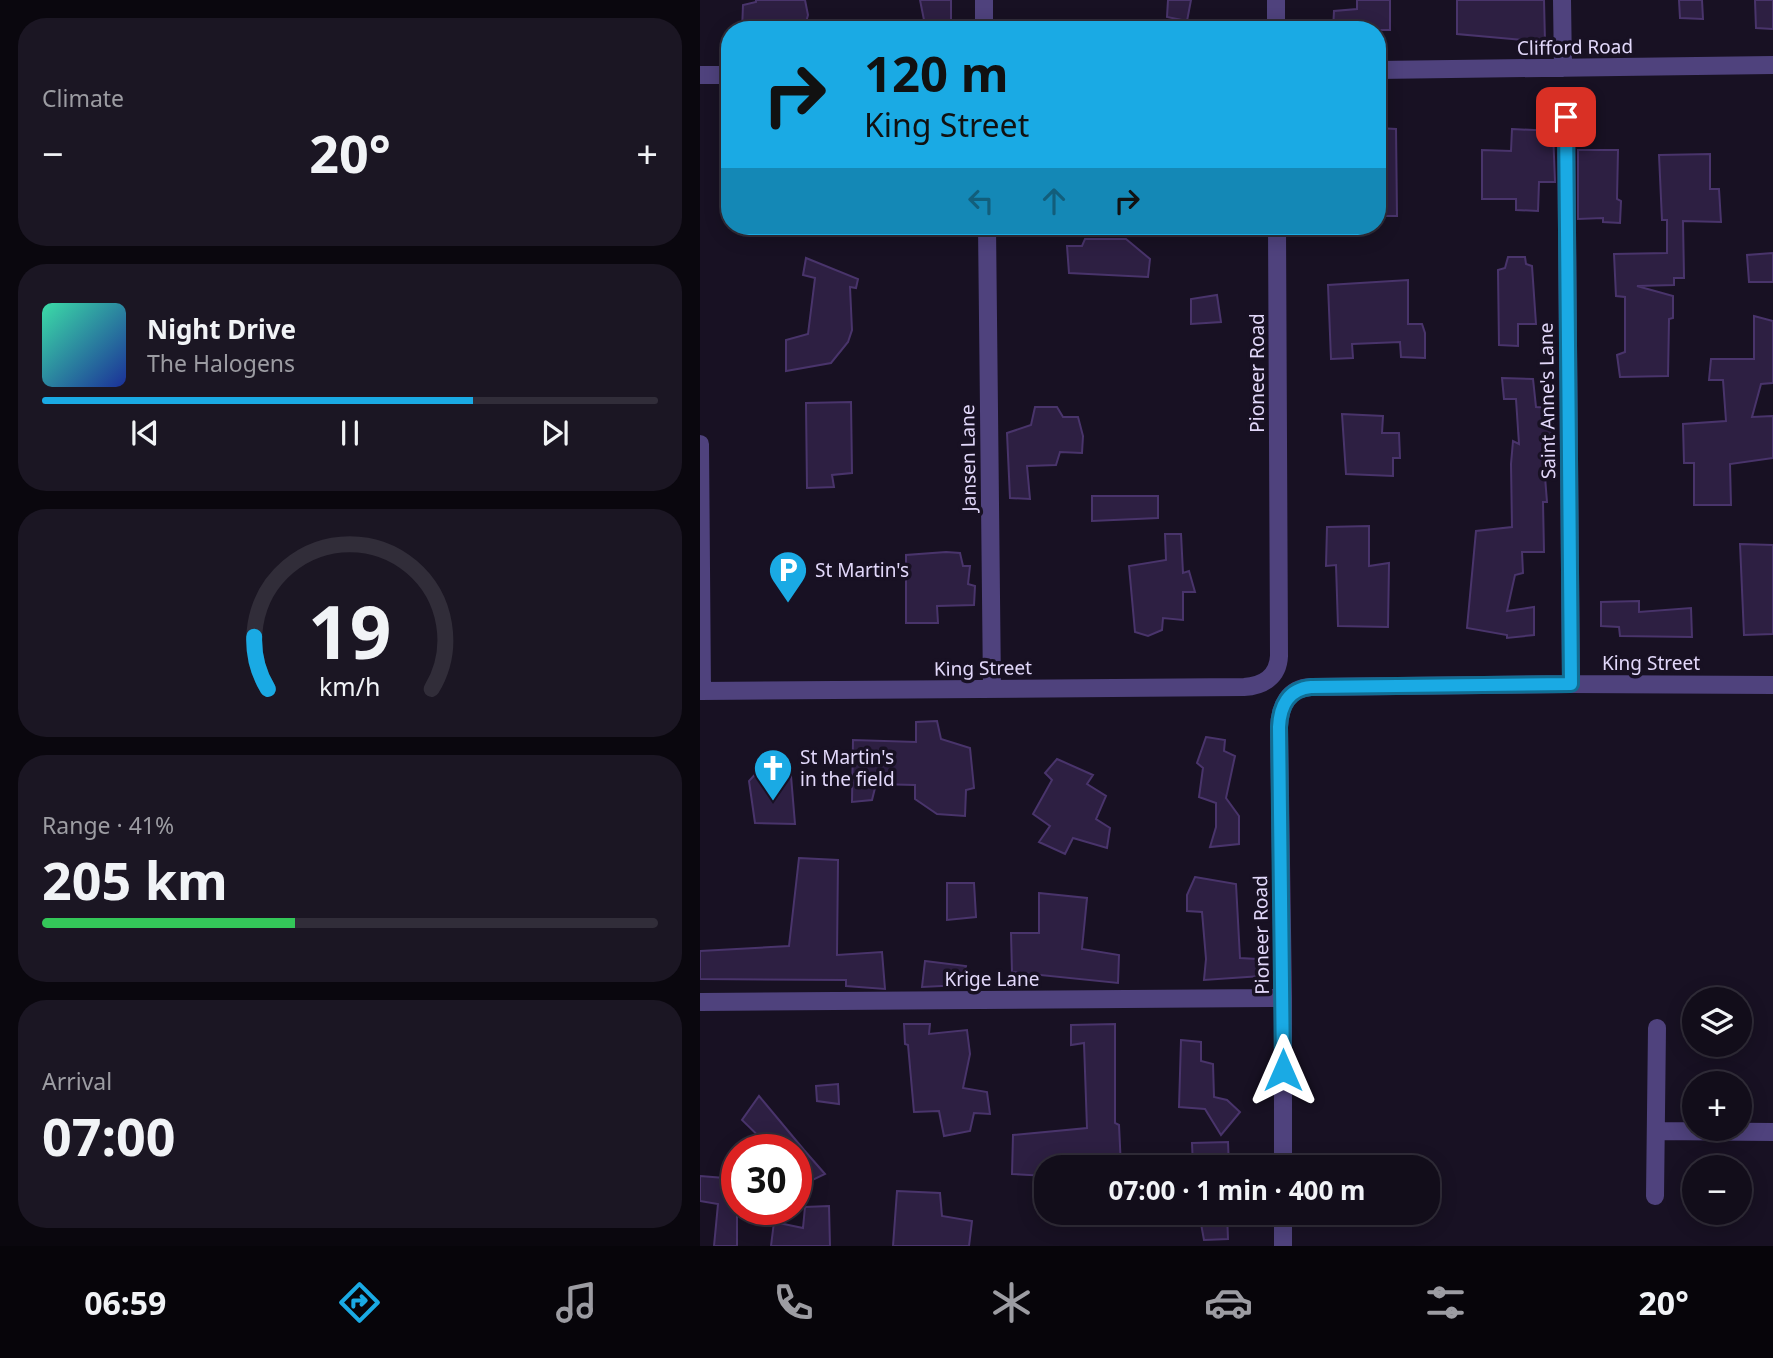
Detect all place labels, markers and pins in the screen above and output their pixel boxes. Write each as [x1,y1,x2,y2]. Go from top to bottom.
pin [1536,87,1596,147]
parking icon: St Martin's [767,549,809,604]
place label: St Martin's [815,557,909,583]
place label: St Martin's in the field [800,744,895,792]
church icon: St Martin's in the field [752,747,794,802]

